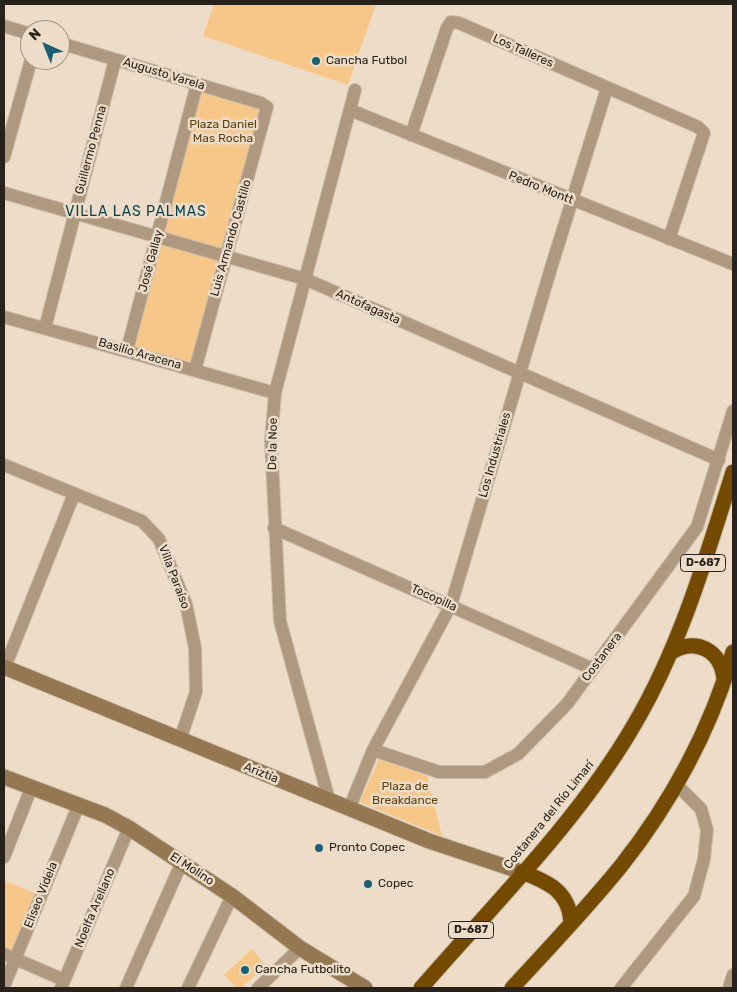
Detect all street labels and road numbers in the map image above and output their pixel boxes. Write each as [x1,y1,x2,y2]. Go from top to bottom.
street label: Los Talleres [490,31,556,71]
street label: Augusto Varela [121,55,207,93]
street label: Guillermo Penna [72,104,110,196]
street label: Pedro Montt [506,168,576,208]
street label: Luis Armando Castillo [207,178,255,298]
street label: José Gallay [136,228,166,294]
street label: Antofagasta [334,286,402,328]
street label: Basilio Aracena [97,335,183,373]
street label: Los Industriales [476,411,514,499]
street label: De la Noe [265,418,281,470]
street label: Villa Paraíso [155,543,193,611]
road number: D-687 [680,554,726,572]
street label: Tocopilla [409,582,459,614]
street label: Costanera [579,630,625,684]
street label: Costanera del Río Limarí [501,758,597,872]
street label: Ariztía [242,760,280,786]
street label: El Molino [167,849,217,889]
street label: Eliseo Videla [21,860,61,930]
street label: Noelfa Arellano [72,866,118,950]
road number: D-687 [448,922,494,938]

